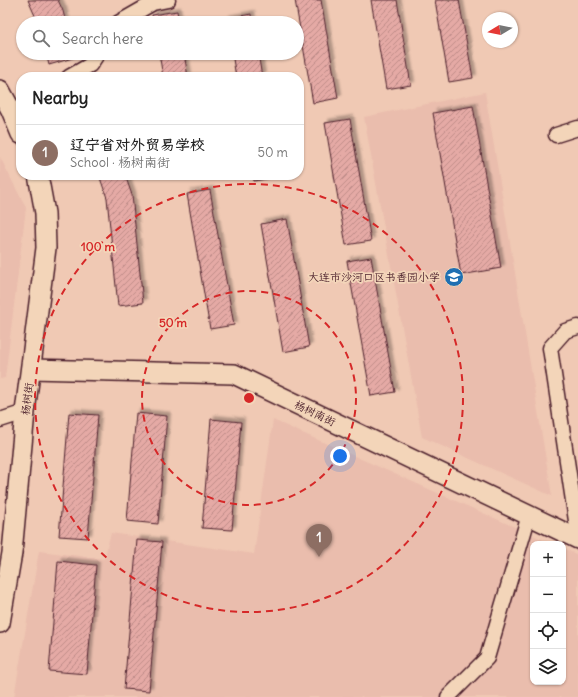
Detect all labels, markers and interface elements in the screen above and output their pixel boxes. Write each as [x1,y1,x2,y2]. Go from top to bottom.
north arrow [482,12,518,48]
search box [16,16,304,60]
icon: search [30,27,52,49]
text: Search here [62,29,143,48]
text: Nearby [32,87,88,109]
text: 辽宁省对外贸易学校 [70,135,205,154]
text: 1 [42,144,48,161]
text: 50 m [257,144,288,161]
text: School · 杨树南街 [70,154,170,171]
text: 100 m [81,239,115,254]
school or university icon: 大连市沙河口区书香园小学 [443,266,465,288]
place label: 大连市沙河口区书香园小学 [308,270,440,284]
text: 50 m [159,315,188,330]
street label: 杨树街 [18,381,36,416]
centre of rings [242,391,256,405]
street label: 杨树南街 [292,397,339,429]
your location [330,446,350,466]
pin: 1 [306,524,332,557]
map controls [530,541,566,685]
button: + [530,541,566,577]
button: − [530,577,566,613]
button: locate [530,613,566,649]
button: layers [530,649,566,685]

